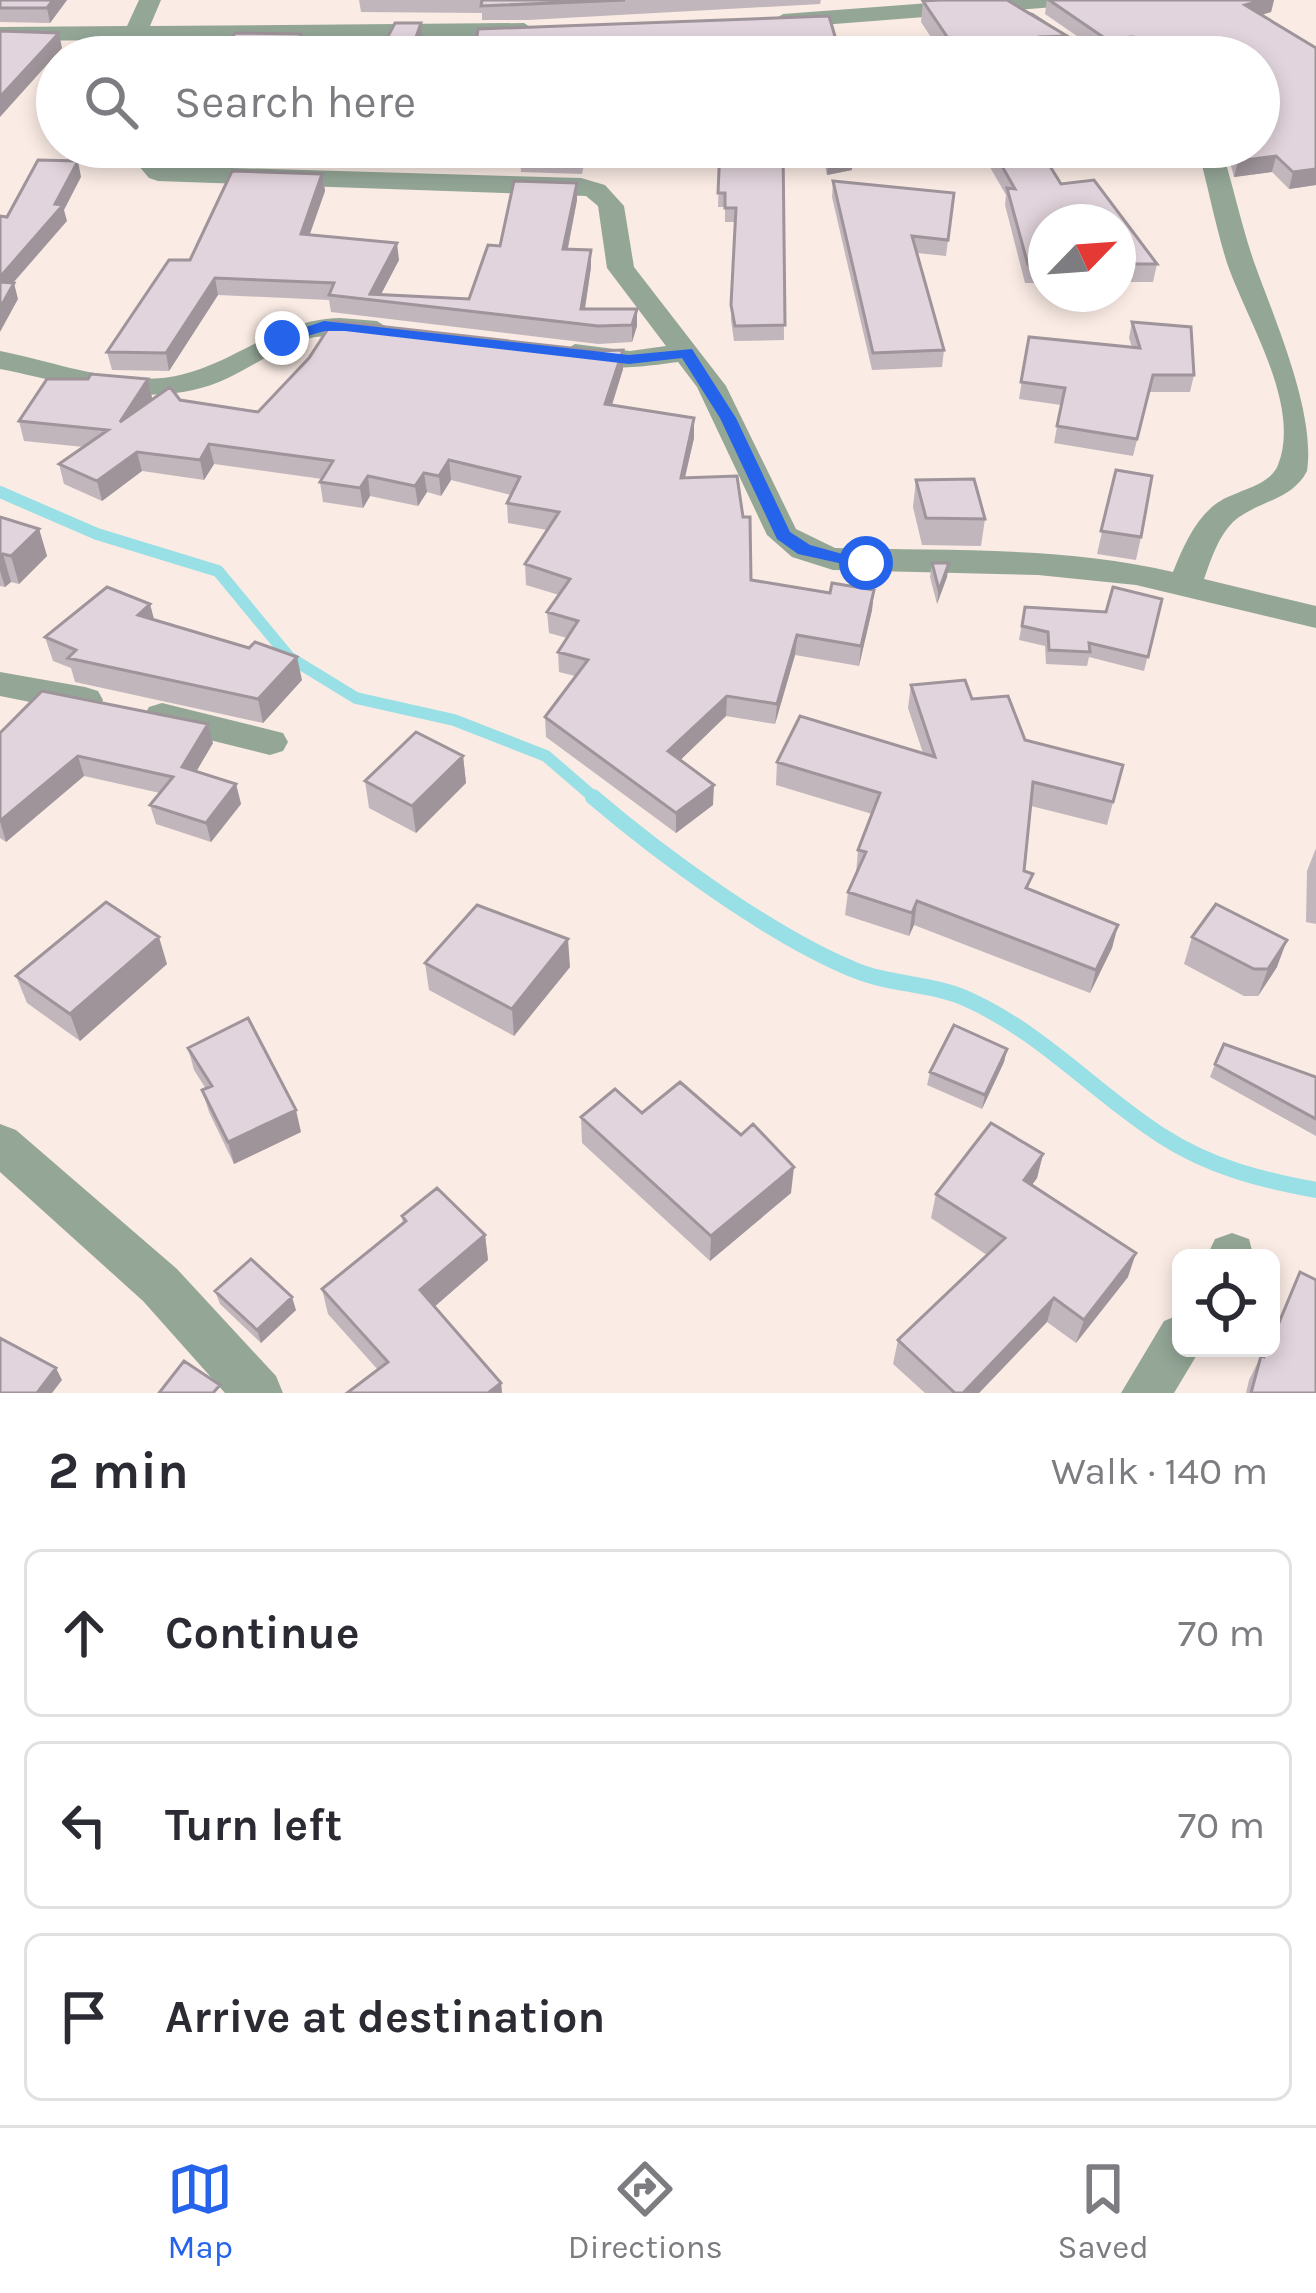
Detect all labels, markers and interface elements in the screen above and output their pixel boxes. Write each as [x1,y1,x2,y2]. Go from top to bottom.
search box [36,36,1280,168]
icon: search [78,69,144,135]
text: Search here [174,76,416,128]
north arrow [1028,204,1136,312]
route end [255,311,309,365]
route start [839,536,893,590]
map controls [1172,1249,1280,1357]
button: locate [1172,1249,1280,1357]
text: 2 min [48,1441,189,1501]
text: Walk · 140 m [1051,1448,1268,1494]
icon: ahead [51,1600,117,1666]
text: Continue [165,1607,360,1659]
text: 70 m [1178,1610,1265,1656]
icon: left [51,1792,117,1858]
text: Turn left [165,1799,342,1851]
text: 70 m [1178,1802,1265,1848]
icon: arrive [51,1984,117,2050]
text: Arrive at destination [165,1991,605,2043]
tab: Map [167,2156,233,2266]
tab: Directions [568,2156,723,2266]
tab: Saved [1058,2156,1149,2266]

